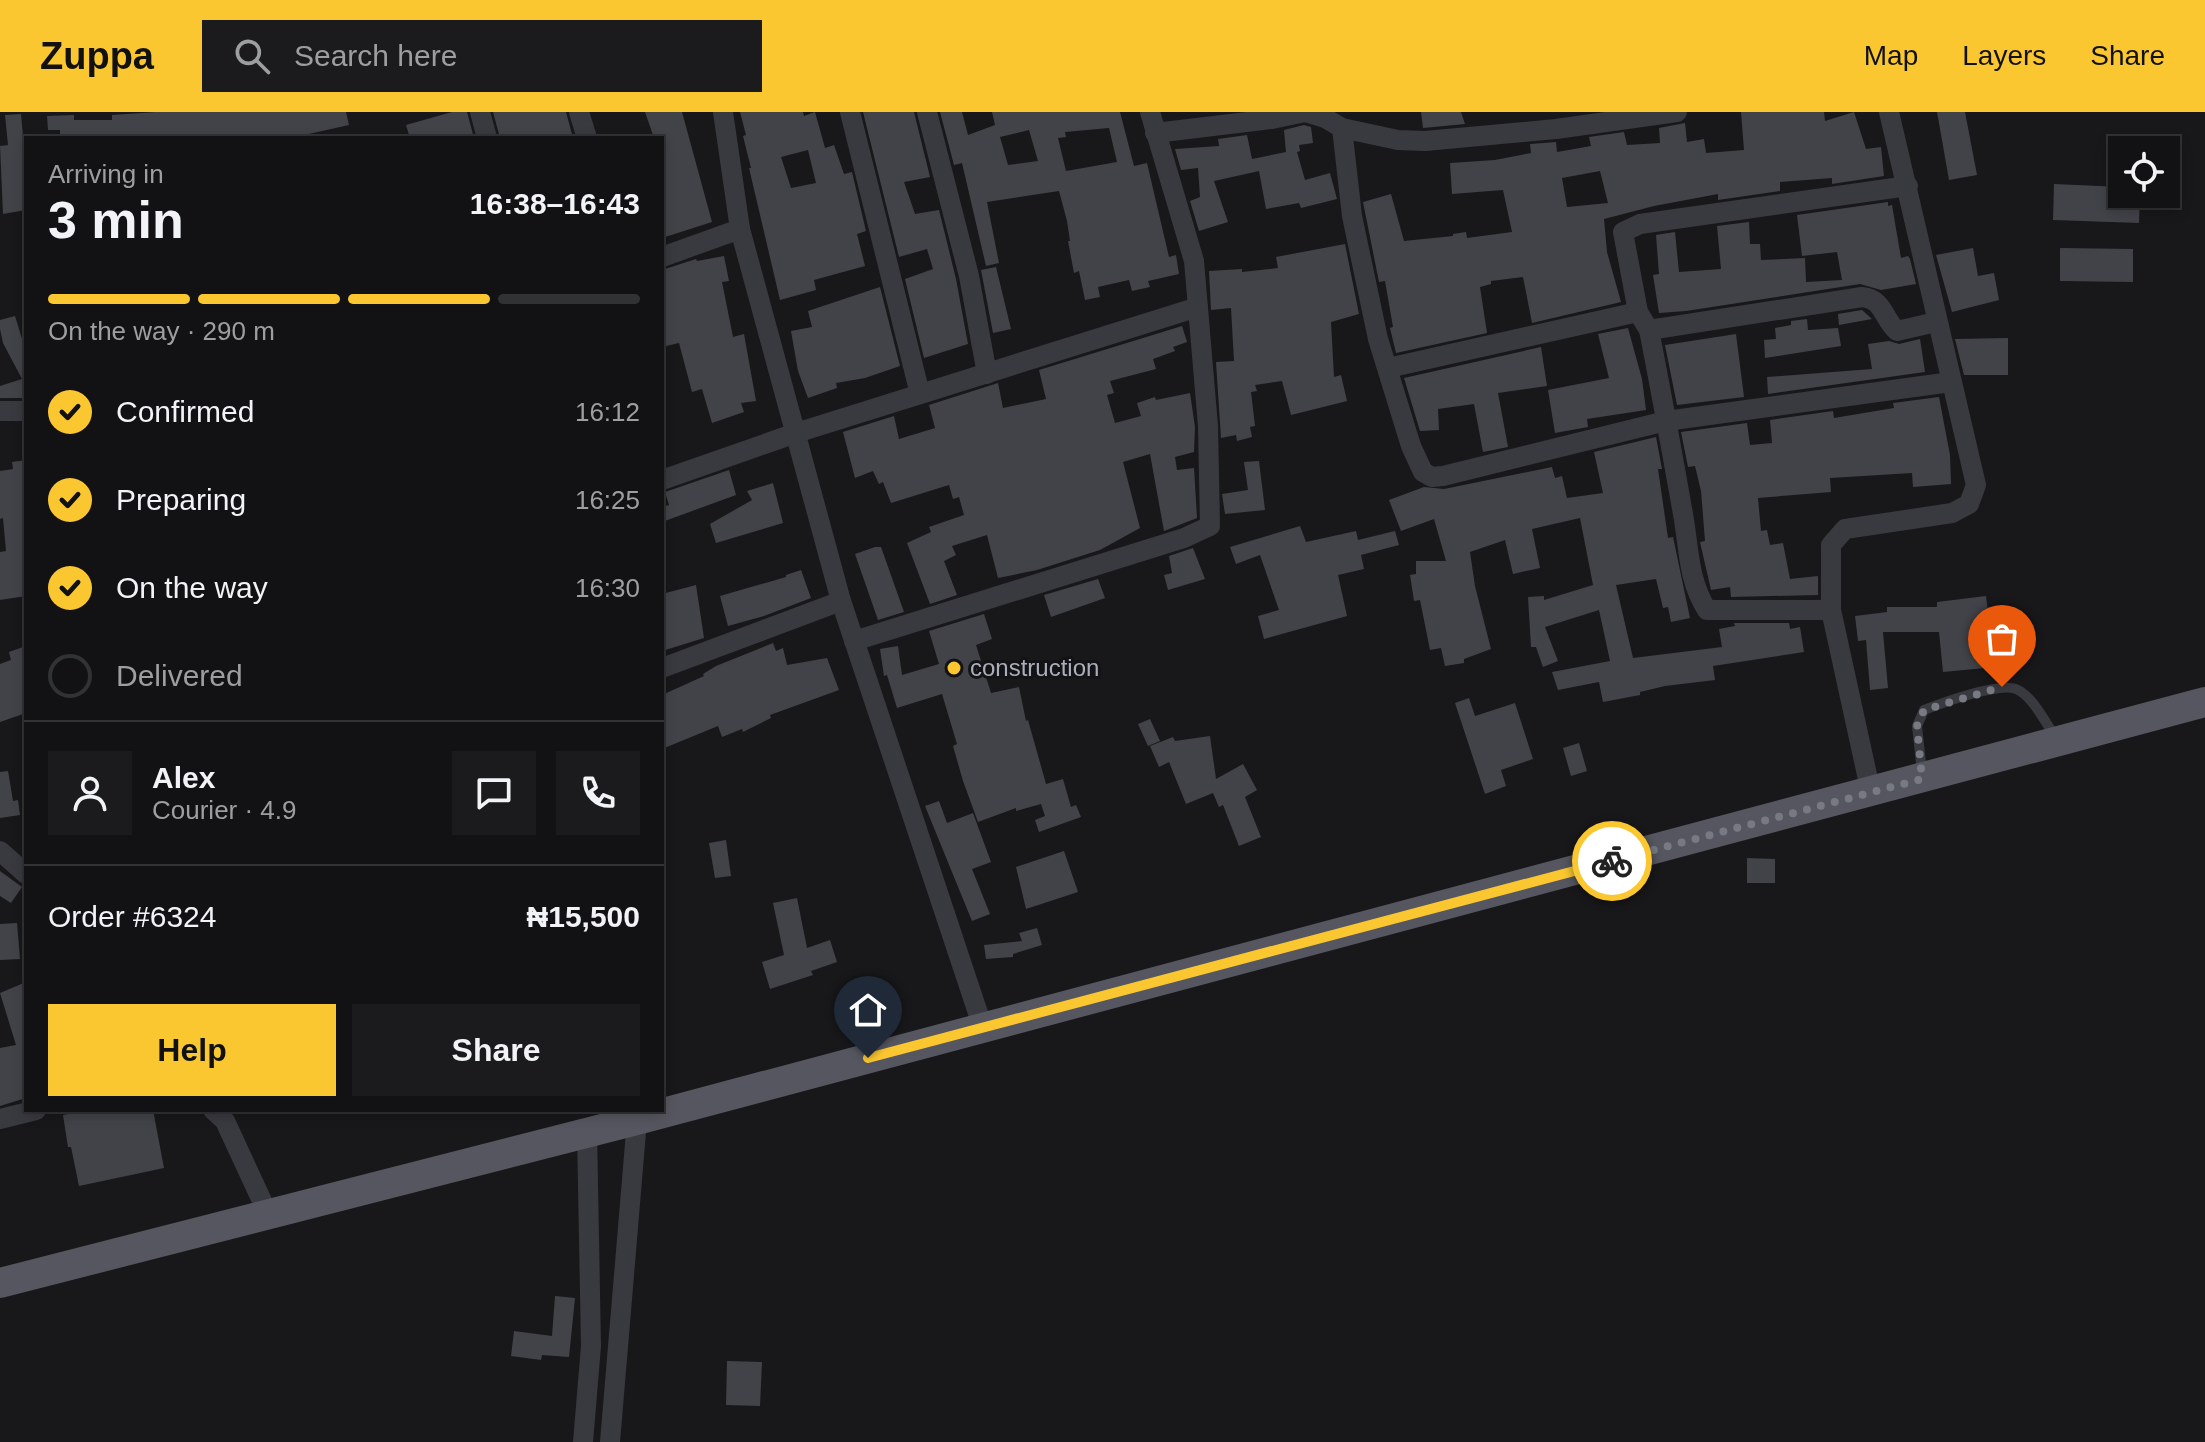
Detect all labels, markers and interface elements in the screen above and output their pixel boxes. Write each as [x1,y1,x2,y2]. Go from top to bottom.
search box [202,20,762,92]
icon: search [230,34,274,78]
text: Zuppa [40,35,154,77]
text: Search here [294,39,457,72]
text: Map [1864,40,1918,71]
text: Layers [1962,40,2046,71]
text: Share [2090,40,2165,71]
map controls [2108,136,2180,208]
button: locate [2108,136,2180,208]
text: Arriving in [48,159,164,189]
text: 16:38–16:43 [470,187,640,220]
text: 3 min [48,191,184,249]
text: On the way · 290 m [48,316,275,346]
icon: check [48,390,92,434]
text: Confirmed [116,395,254,428]
text: 16:12 [575,397,640,427]
icon: check [48,478,92,522]
text: Preparing [116,483,246,516]
text: 16:25 [575,485,640,515]
icon: check [48,566,92,610]
text: On the way [116,571,268,604]
text: 16:30 [575,573,640,603]
pin [1968,605,2036,687]
icon: bag [1980,617,2024,661]
place label: construction [970,654,1099,681]
text: Delivered [116,659,243,692]
marker: construction [945,659,963,677]
button: person [48,751,132,835]
button: chat [452,751,536,835]
button: phone [556,751,640,835]
text: Alex [152,761,215,794]
text: Courier · 4.9 [152,795,297,825]
courier [1572,821,1652,901]
icon: bike [1590,839,1634,883]
text: Order #6324 [48,900,216,933]
text: ₦15,500 [527,900,640,933]
pin [834,976,902,1058]
icon: home [846,988,890,1032]
button: Help [48,1004,336,1096]
button: Share [352,1004,640,1096]

